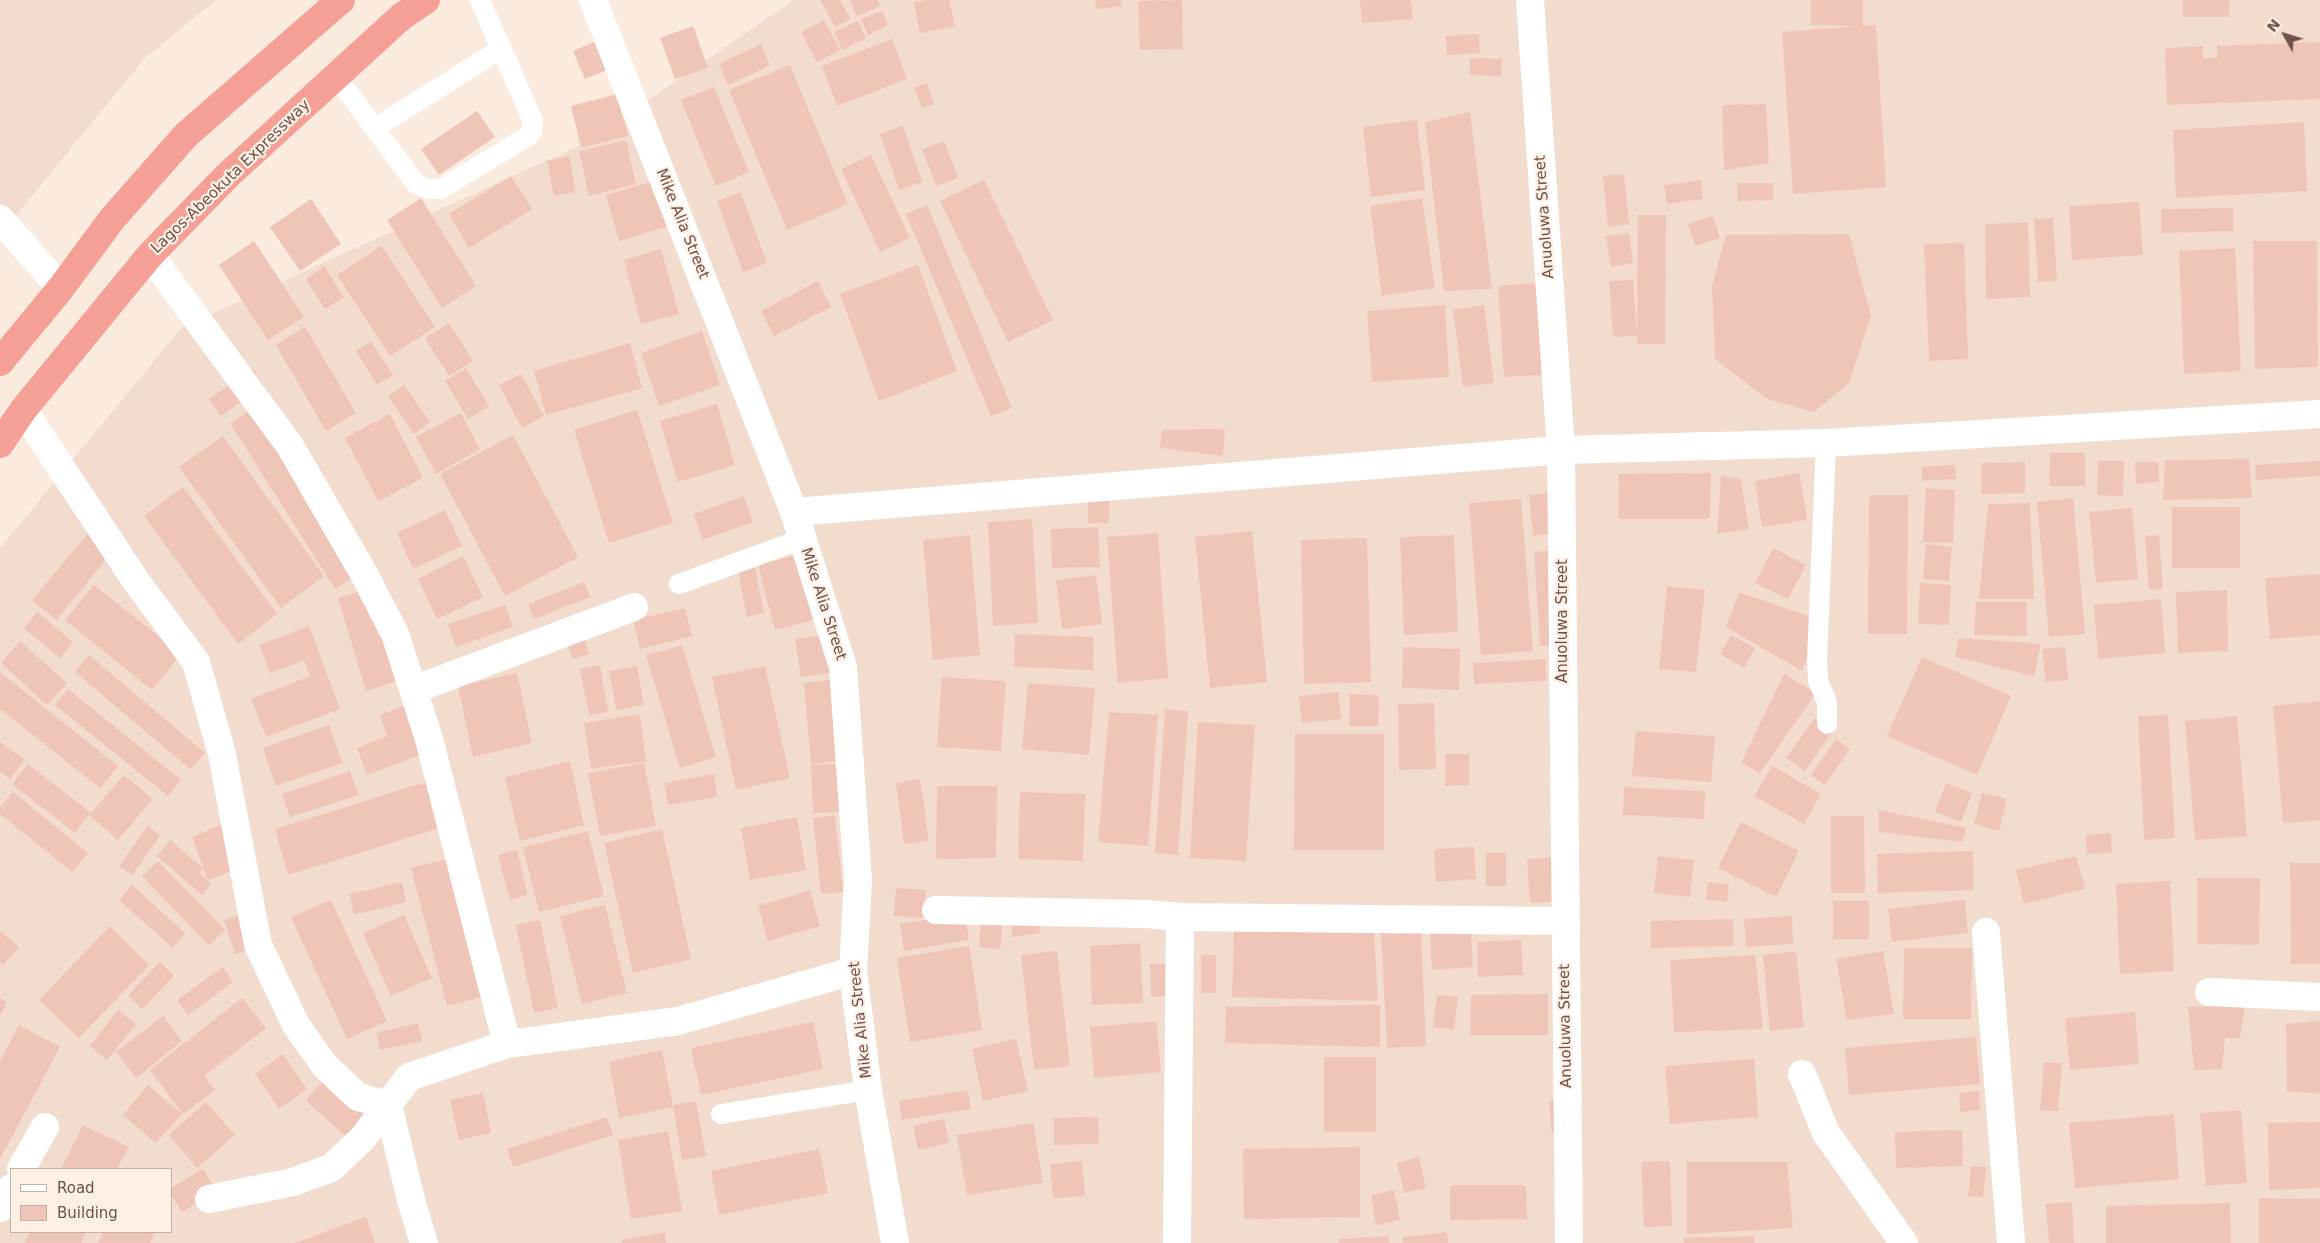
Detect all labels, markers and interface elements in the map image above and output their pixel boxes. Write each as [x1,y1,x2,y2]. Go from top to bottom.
north arrow [2260,10,2310,60]
text: N [2263,16,2283,35]
street label: Lagos-Abeokuta Expressway [148,96,314,258]
street label: Anuoluwa Street [1532,155,1558,279]
street label: Mike Alia Street [652,166,712,282]
street label: Mike Alia Street [796,545,850,663]
street label: Anuoluwa Street [1554,559,1572,683]
street label: Mike Alia Street [846,961,876,1079]
street label: Anuoluwa Street [1556,964,1576,1088]
legend [10,1168,172,1233]
text: Road [57,1179,95,1197]
text: Building [57,1204,118,1222]

